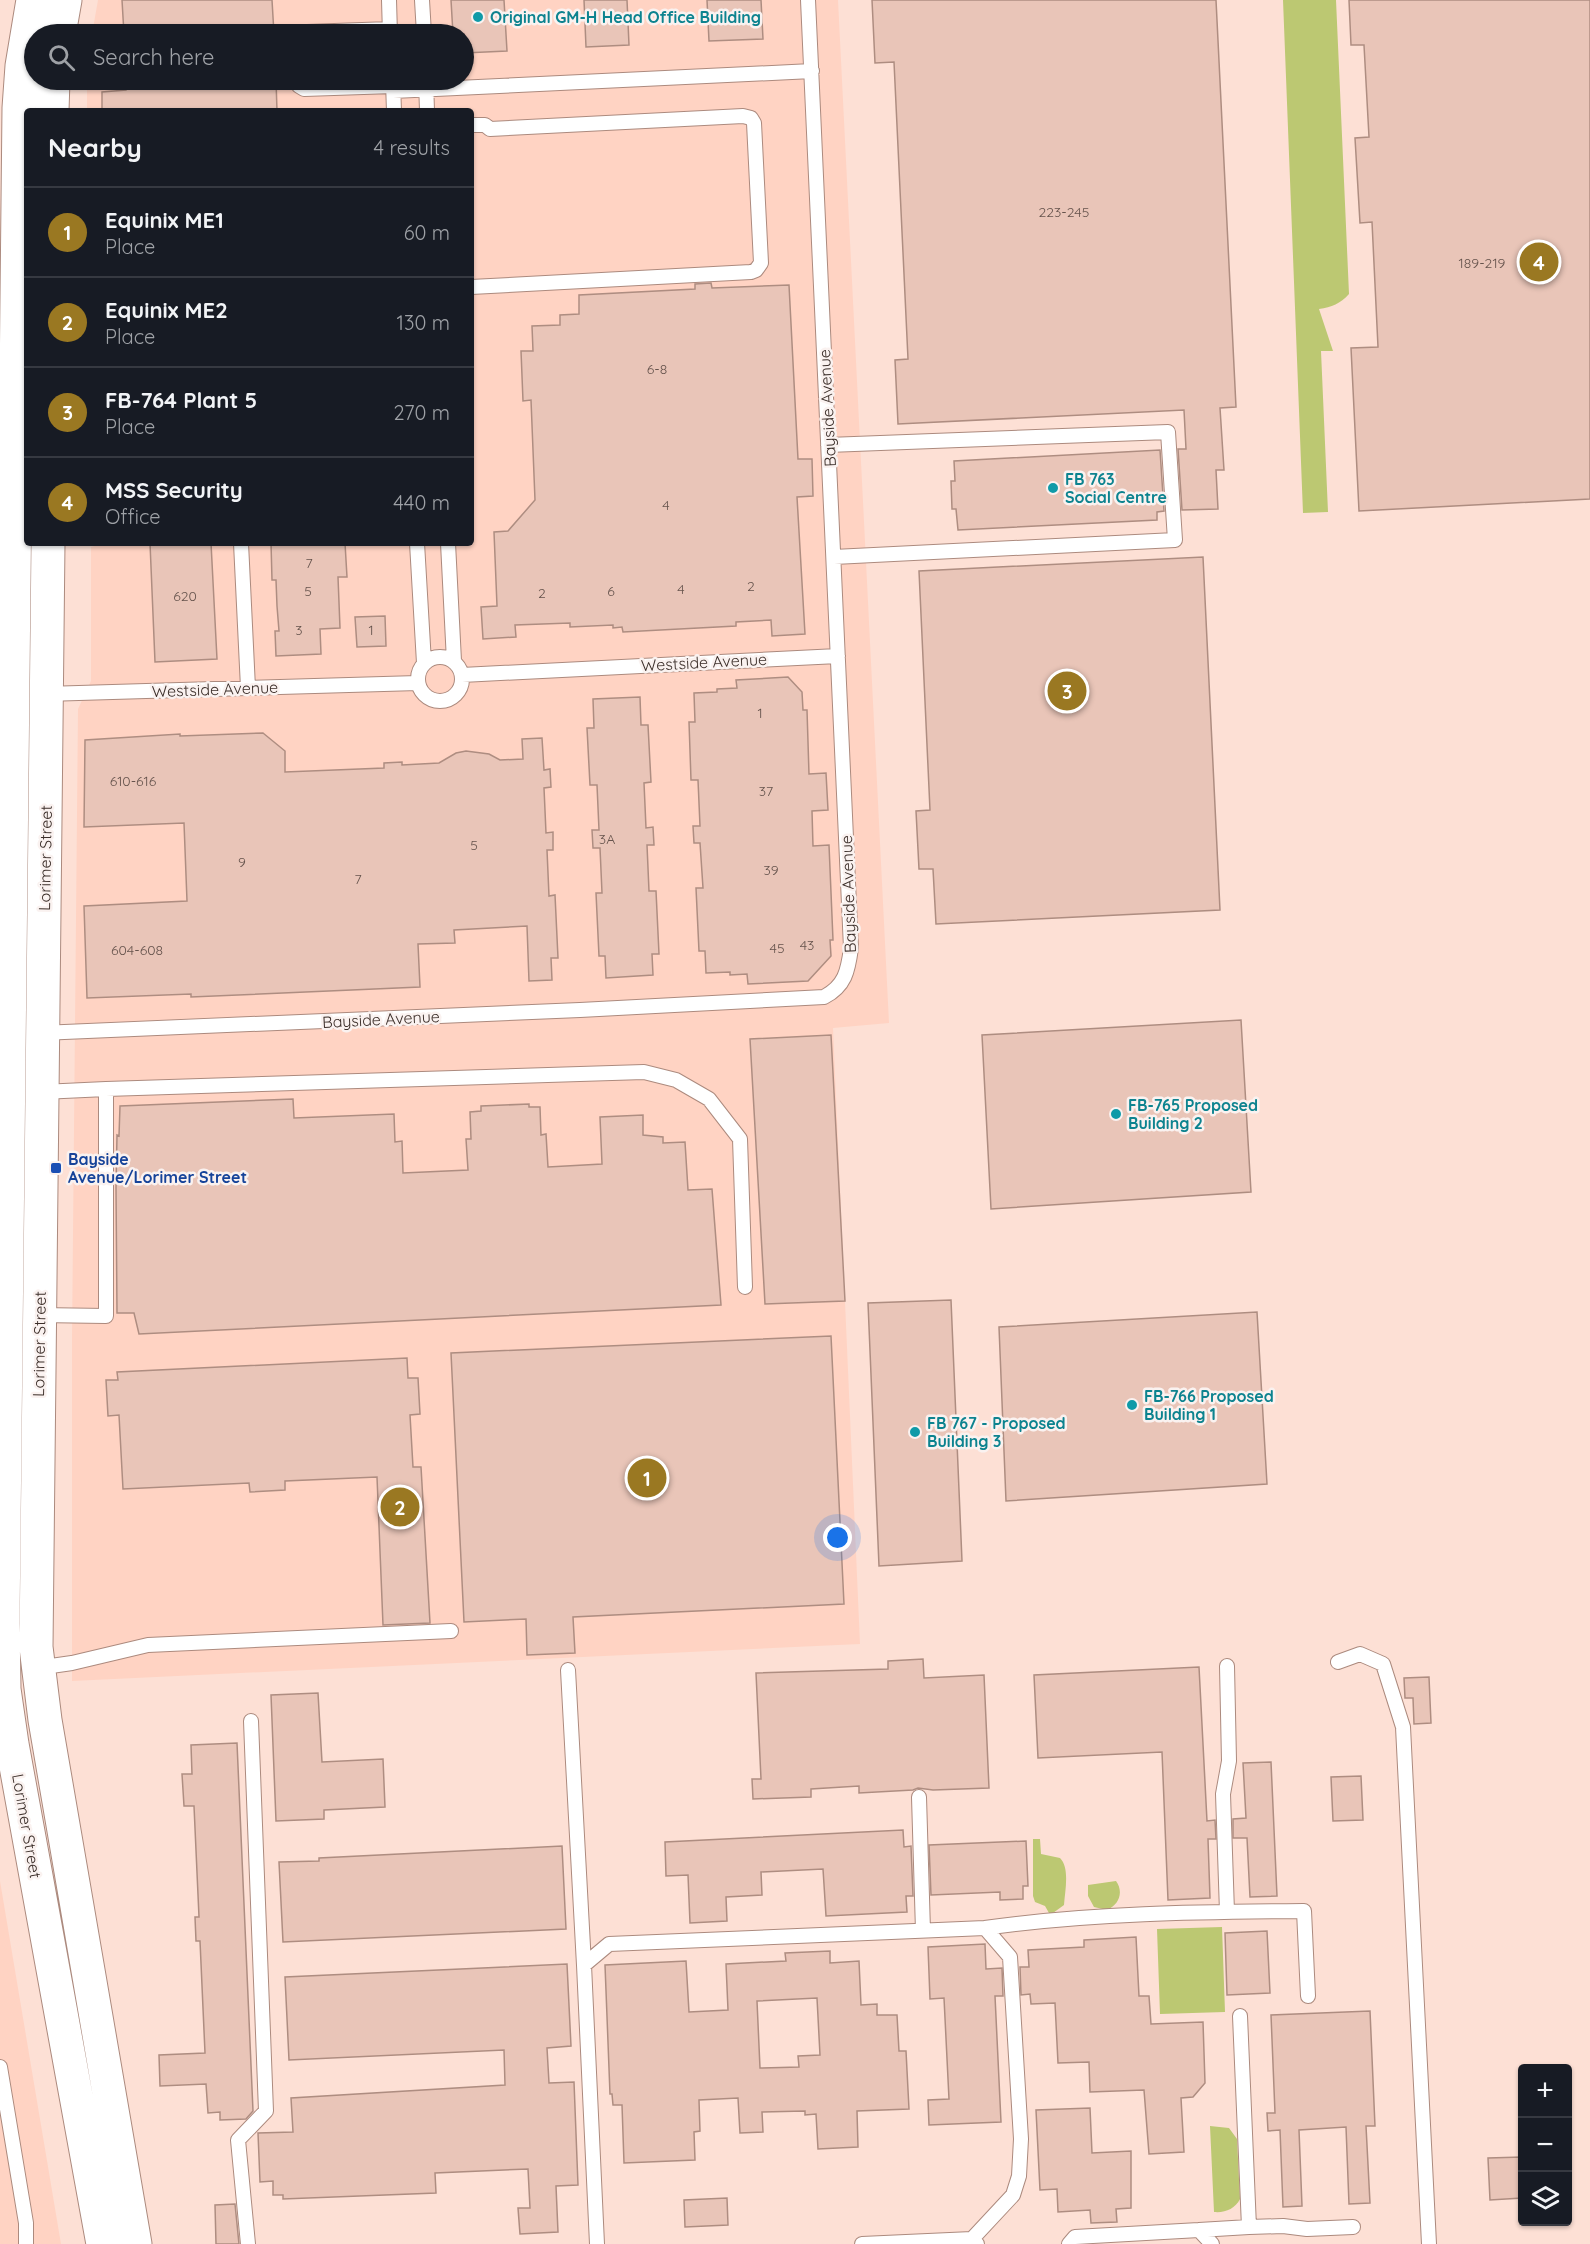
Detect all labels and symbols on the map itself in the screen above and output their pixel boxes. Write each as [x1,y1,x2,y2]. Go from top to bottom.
place label: Original GM-H Head Office Building [490,7,761,27]
marker: Original GM-H Head Office Building [471,10,485,24]
house number: 223-245 [1039,203,1089,221]
pin: 4 [1520,240,1558,284]
house number: 189-219 [1459,254,1506,272]
street label: Bayside Avenue [814,349,840,467]
house number: 6-8 [647,360,667,378]
place label: FB 763 Social Centre [1065,469,1167,507]
marker: FB 763 Social Centre [1046,481,1060,495]
house number: 4 [662,496,670,514]
house number: 7 [305,554,313,572]
house number: 2 [747,577,755,595]
house number: 4 [677,580,685,598]
house number: 5 [304,582,312,600]
house number: 6 [607,582,615,600]
house number: 2 [538,584,546,602]
house number: 620 [173,587,197,605]
house number: 3 [295,621,303,639]
house number: 1 [368,621,374,639]
street label: Westside Avenue [640,649,768,675]
pin: 3 [1048,668,1086,714]
street label: Westside Avenue [152,677,278,701]
house number: 1 [757,704,763,722]
house number: 610-616 [110,772,157,790]
house number: 37 [759,782,773,800]
street label: Lorimer Street [34,805,56,911]
house number: 3A [599,830,615,848]
street label: Bayside Avenue [836,835,860,953]
house number: 5 [470,836,478,854]
house number: 9 [238,853,246,871]
house number: 39 [763,861,779,879]
house number: 7 [354,870,362,888]
house number: 43 [800,936,814,954]
house number: 45 [769,939,785,957]
house number: 604-608 [111,941,163,959]
street label: Bayside Avenue [322,1006,440,1032]
place label: FB-765 Proposed Building 2 [1128,1095,1258,1133]
marker: FB-765 Proposed Building 2 [1109,1107,1123,1121]
place label: Bayside Avenue/Lorimer Street [68,1149,247,1187]
marker: Bayside Avenue/Lorimer Street [49,1161,63,1175]
street label: Lorimer Street [28,1291,50,1397]
place label: FB-766 Proposed Building 1 [1144,1386,1274,1424]
marker: FB-766 Proposed Building 1 [1125,1398,1139,1412]
place label: FB 767 - Proposed Building 3 [927,1413,1066,1451]
marker: FB 767 - Proposed Building 3 [908,1425,922,1439]
pin: 1 [628,1456,666,1500]
pin: 2 [380,1484,420,1530]
your location [823,1523,852,1552]
street label: Lorimer Street [8,1772,46,1880]

